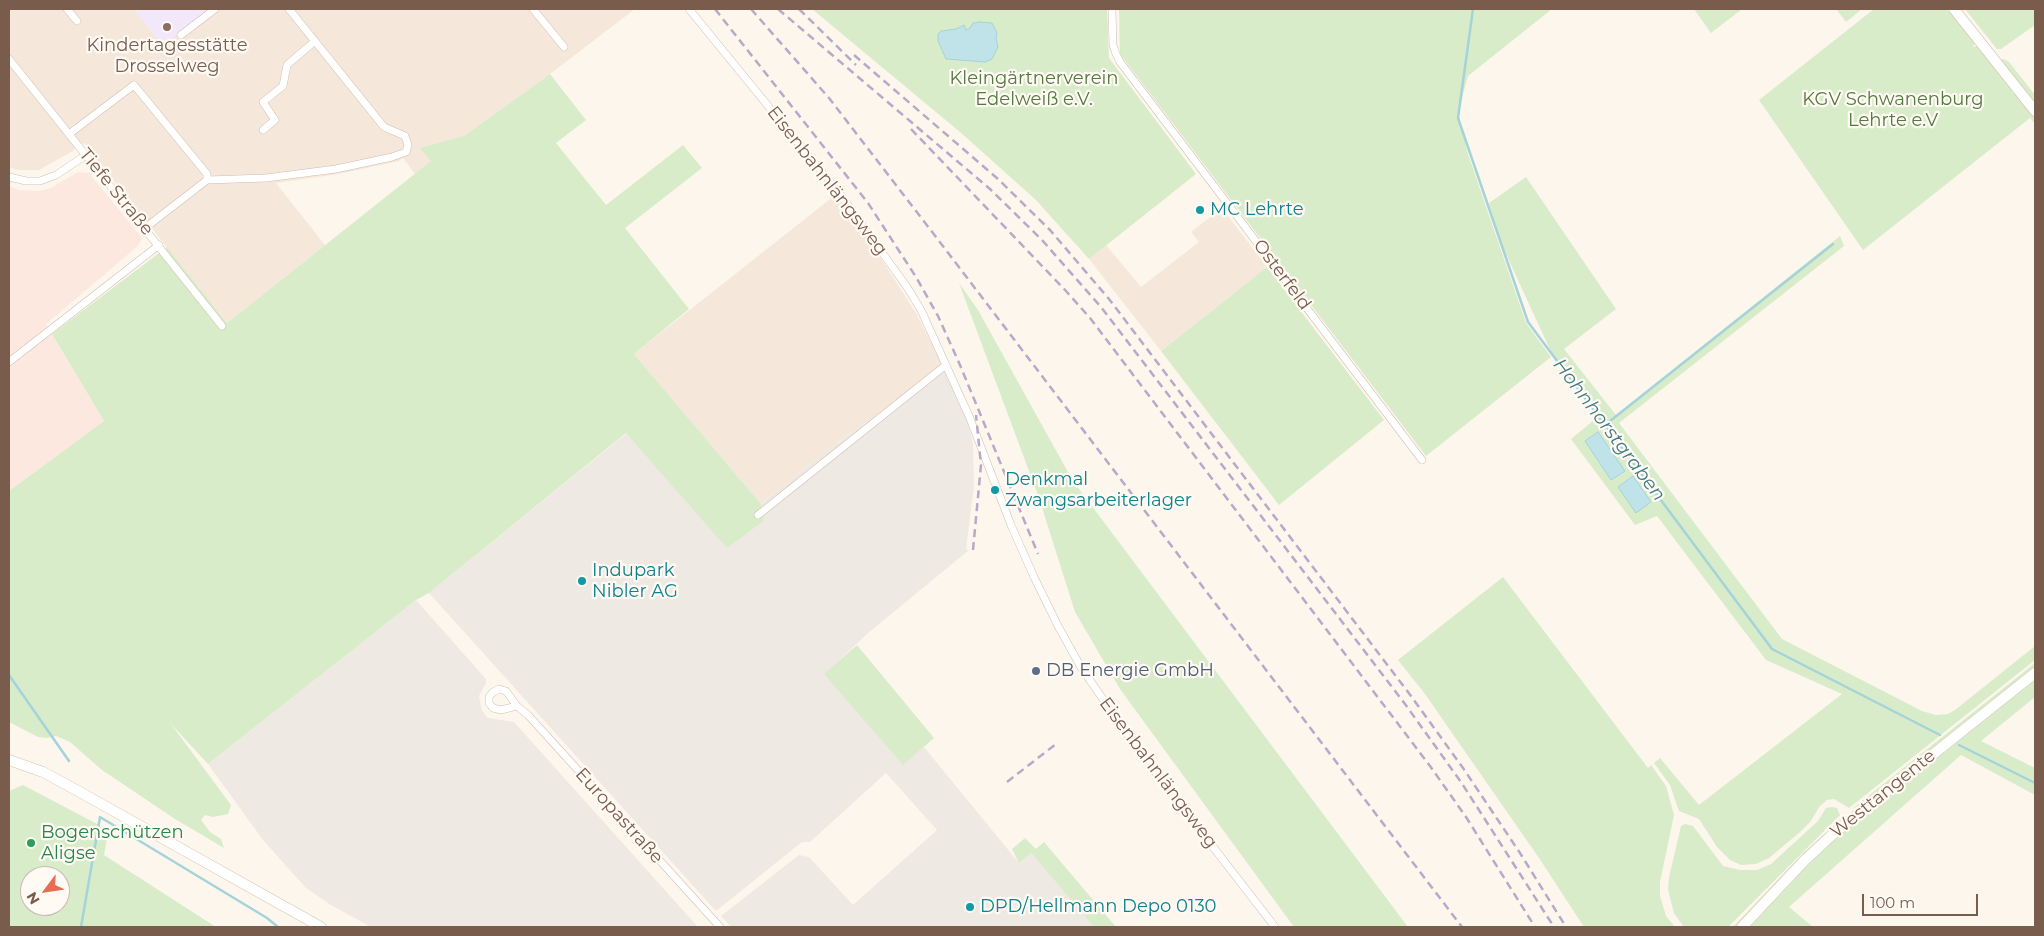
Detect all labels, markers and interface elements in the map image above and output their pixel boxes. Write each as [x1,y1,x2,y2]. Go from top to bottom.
marker: Kindertagesstätte Drosselweg [161,21,173,33]
place label: Kindertagesstätte Drosselweg [86,35,248,78]
park label: Kleingärtnerverein Edelweiß e.V. [949,68,1119,110]
park label: KGV Schwanenburg Lehrte e.V [1802,89,1984,132]
street label: Eisenbahnlängsweg [762,102,892,260]
street label: Tiefe Straße [74,144,158,240]
place label: MC Lehrte [1210,199,1303,221]
marker: MC Lehrte [1194,204,1206,216]
street label: Osterfeld [1248,235,1316,315]
water label: Hohnhorstgraben [1548,354,1670,506]
place label: Denkmal Zwangsarbeiterlager [1005,469,1192,512]
marker: Denkmal Zwangsarbeiterlager [989,484,1001,496]
place label: Indupark Nibler AG [592,560,678,602]
marker: Indupark Nibler AG [576,575,588,587]
place label: DB Energie GmbH [1046,660,1214,682]
marker: DB Energie GmbH [1030,665,1042,677]
street label: Eisenbahnlängsweg [1094,693,1222,853]
street label: Westtangente [1826,745,1940,843]
street label: Europastraße [570,764,668,868]
place label: Bogenschützen Aligse [41,822,184,864]
marker: Bogenschützen Aligse [25,837,37,849]
north arrow [20,866,70,916]
scale bar [1864,884,1980,916]
text: N [22,889,44,908]
text: 100 m [1870,893,1915,912]
place label: DPD/Hellmann Depo 0130 [980,896,1217,918]
marker: DPD/Hellmann Depo 0130 [964,901,976,913]

